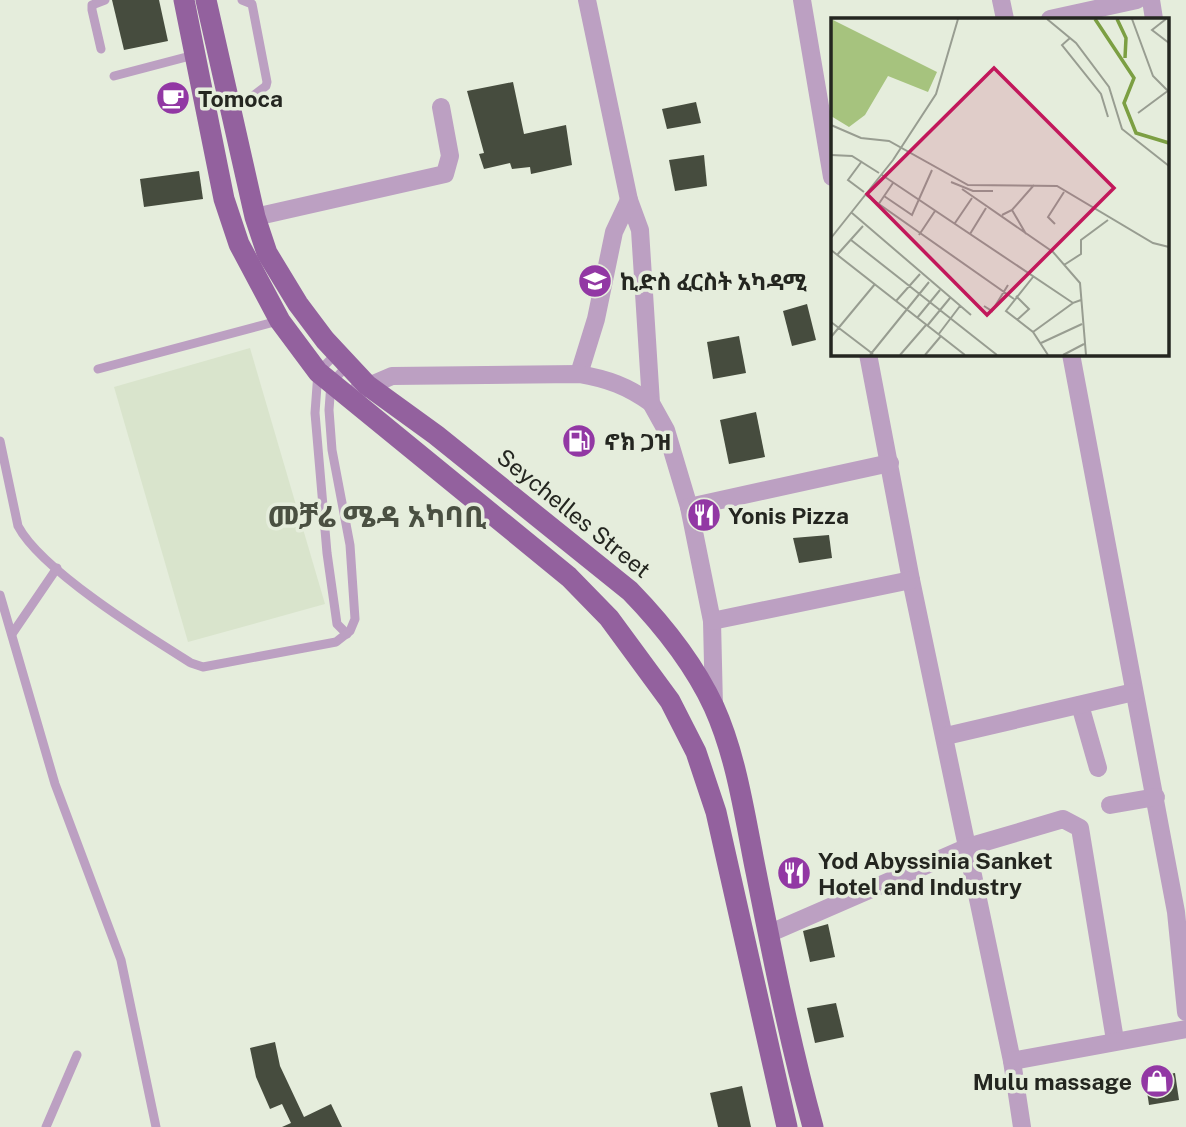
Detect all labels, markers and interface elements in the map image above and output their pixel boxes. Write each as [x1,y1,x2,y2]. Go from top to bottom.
inset map [831,18,1168,355]
cafe icon: Tomoca [154,79,192,117]
place label: Tomoca [198,85,283,112]
school or university icon: ኪድስ ፈርስት አካዳሚ [576,262,614,300]
place label: ኪድስ ፈርስት አካዳሚ [620,268,807,295]
fuel station icon: ኖክ ጋዝ [560,422,598,460]
place label: ኖክ ጋዝ [604,428,671,455]
street label: Seychelles Street [492,443,656,583]
restaurant icon: Yonis Pizza [685,496,723,534]
district label: መቻሬ ሜዳ አካባቢ [268,498,487,534]
place label: Yonis Pizza [728,502,849,529]
place label: Yod Abyssinia Sanket Hotel and Industry [818,847,1053,900]
restaurant icon: Yod Abyssinia Sanket Hotel and Industry [775,854,813,892]
shop icon: Mulu massage [1138,1062,1176,1100]
place label: Mulu massage [973,1068,1132,1095]

